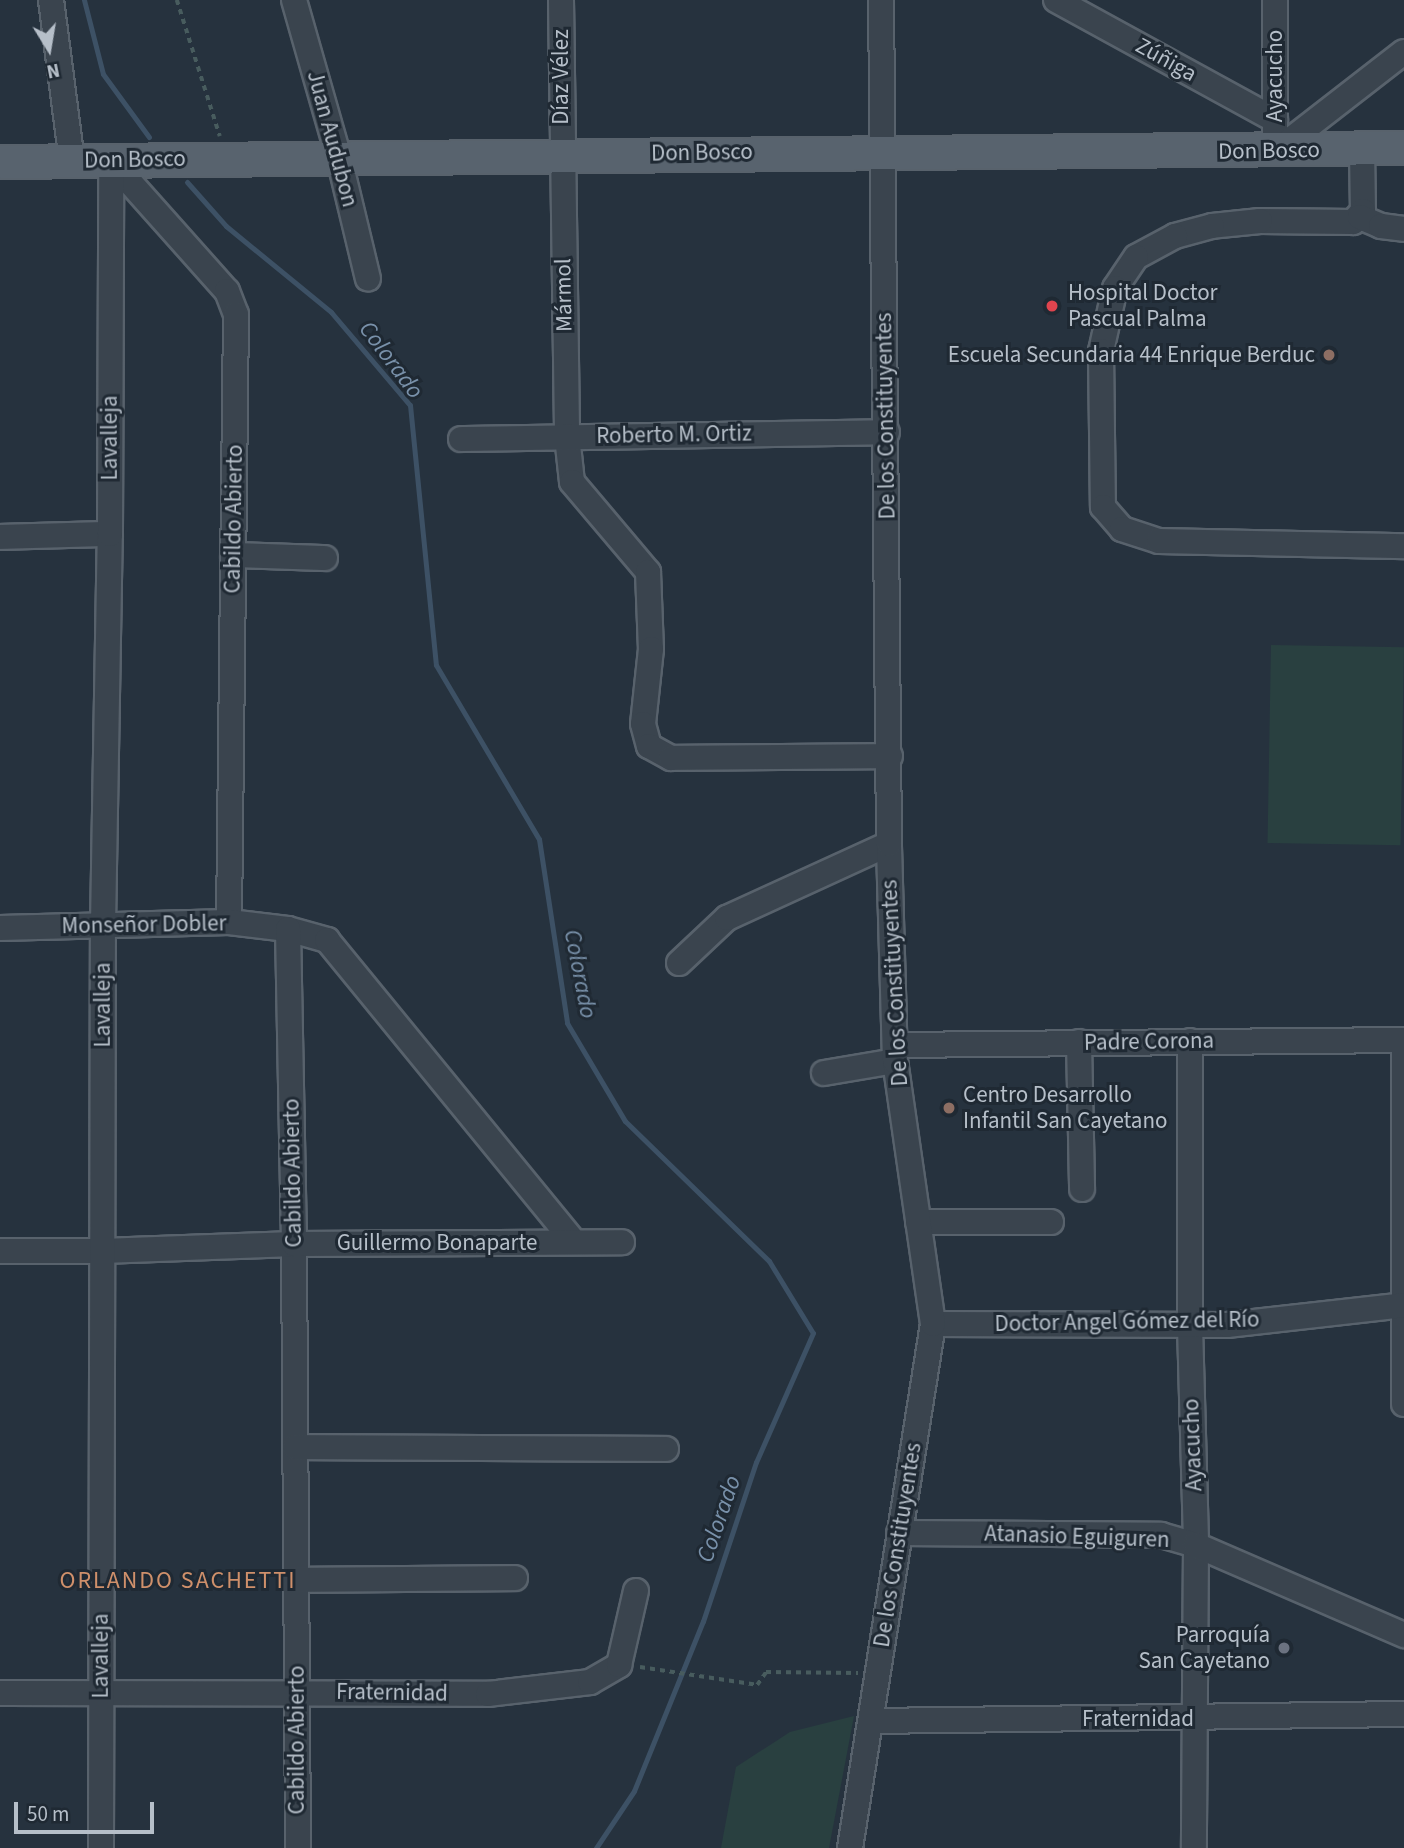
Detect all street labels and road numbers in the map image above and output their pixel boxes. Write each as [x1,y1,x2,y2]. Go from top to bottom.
street label: Díaz Vélez [547,29,575,125]
street label: Ayacucho [1261,30,1289,122]
street label: Zúñiga [1131,32,1201,88]
street label: Juan Audubon [301,68,363,210]
street label: Don Bosco [1218,136,1320,166]
street label: Don Bosco [651,138,753,168]
street label: Don Bosco [84,145,186,175]
street label: Mármol [550,258,578,332]
street label: De los Constituyentes [870,312,902,520]
street label: Lavalleja [96,395,124,481]
street label: Roberto M. Ortiz [596,420,752,450]
street label: Cabildo Abierto [219,444,249,594]
street label: De los Constituyentes [876,879,914,1087]
street label: Monseñor Dobler [61,910,227,940]
street label: Lavalleja [89,962,117,1048]
street label: Padre Corona [1084,1027,1214,1057]
street label: Cabildo Abierto [278,1098,308,1248]
street label: Guillermo Bonaparte [337,1229,537,1257]
street label: Doctor Angel Gómez del Río [994,1306,1260,1338]
street label: Ayacucho [1178,1398,1208,1492]
street label: De los Constituyentes [868,1441,928,1649]
street label: Atanasio Eguiguren [984,1520,1170,1554]
street label: Lavalleja [87,1613,115,1699]
street label: Cabildo Abierto [283,1666,311,1814]
street label: Fraternidad [336,1678,448,1708]
street label: Fraternidad [1082,1705,1194,1733]

